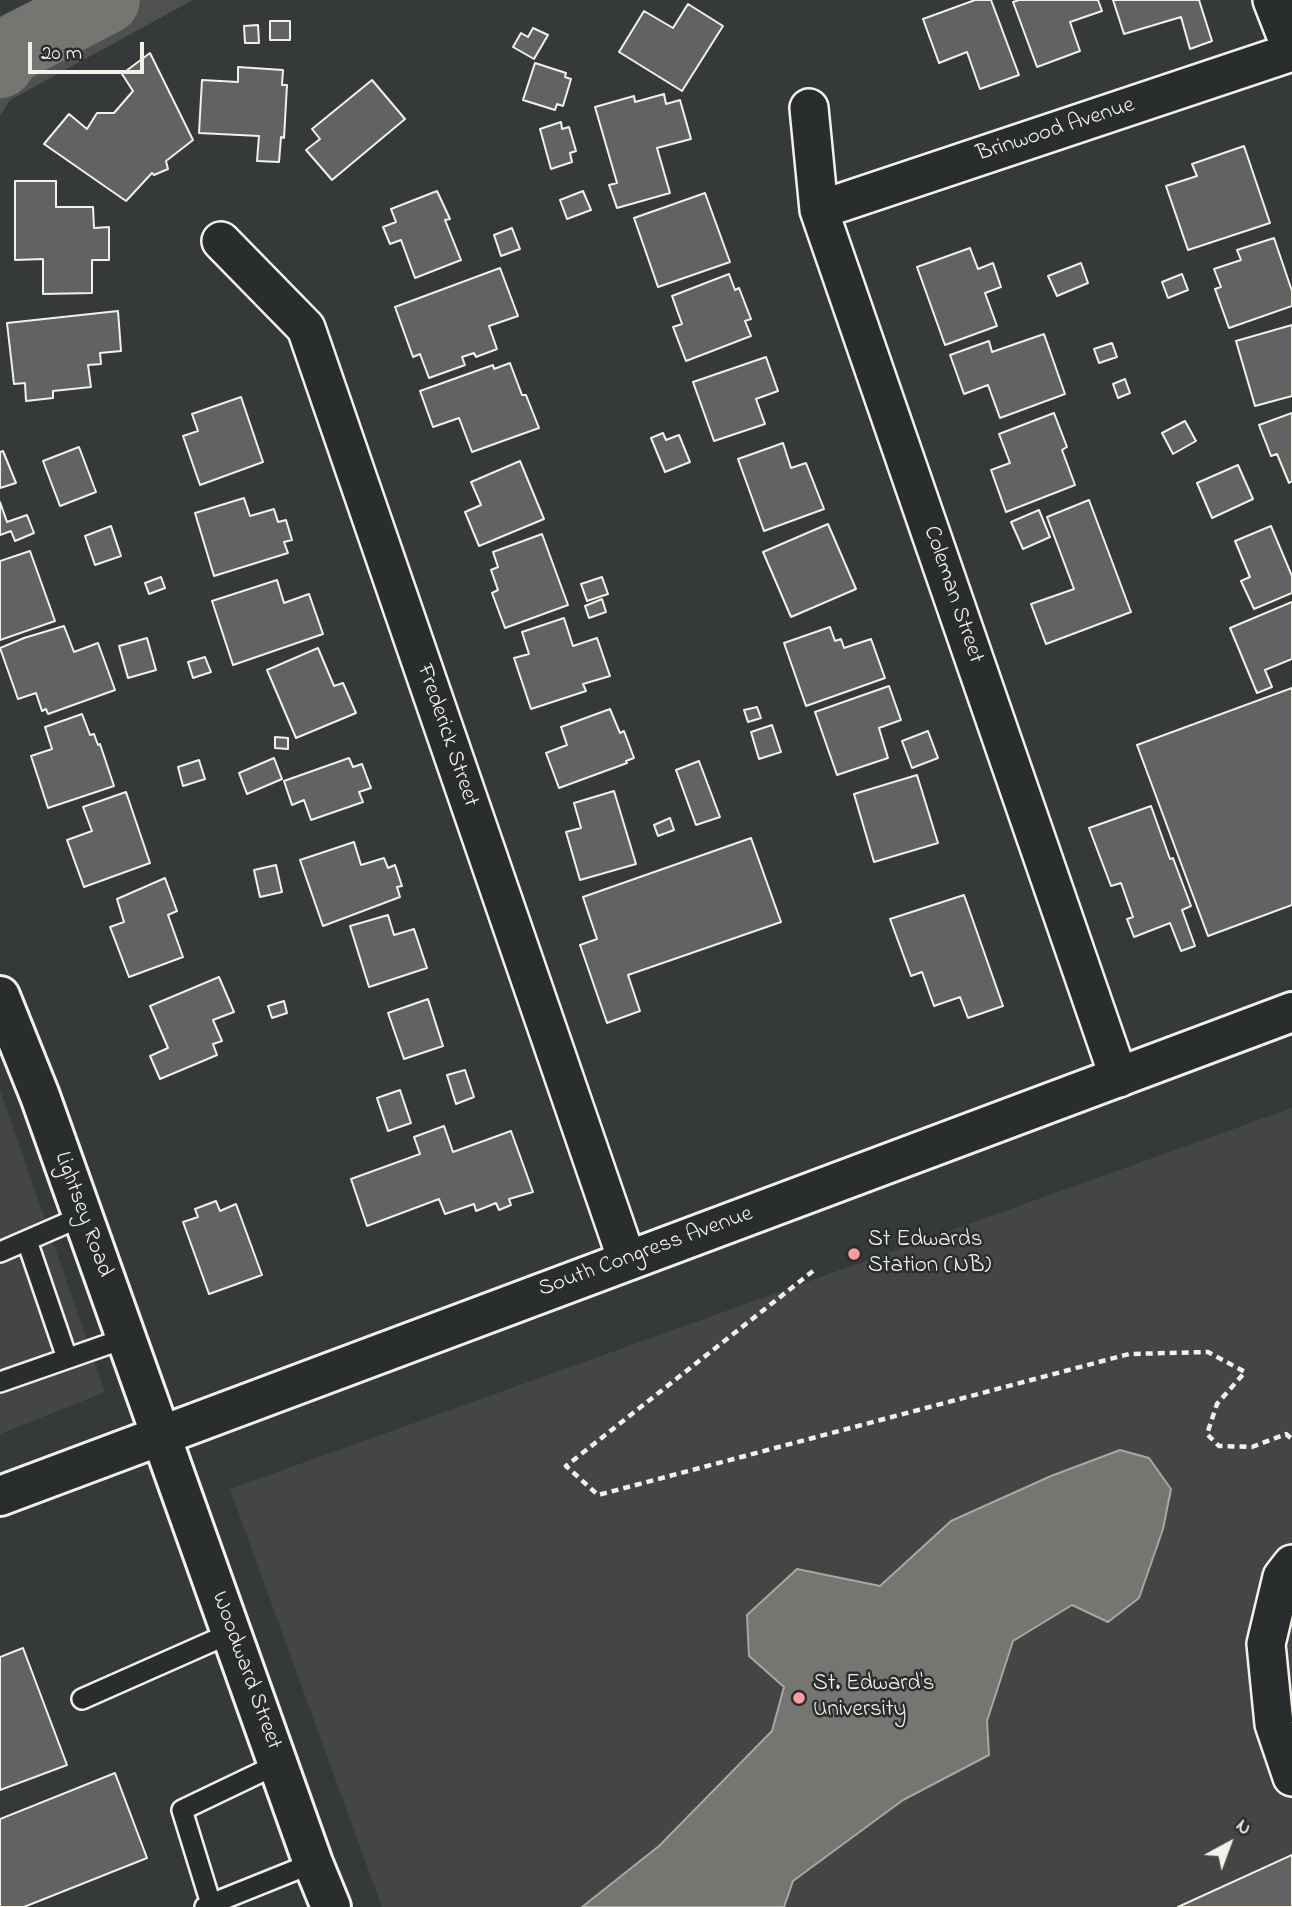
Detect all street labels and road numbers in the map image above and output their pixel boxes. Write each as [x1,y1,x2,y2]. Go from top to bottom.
street label: Brinwood Avenue [974,92,1138,170]
street label: Coleman Street [916,523,988,667]
street label: Frederick Street [409,661,483,811]
street label: Lightsey Road [47,1149,117,1281]
street label: South Congress Avenue [535,1201,757,1305]
street label: Woodward Street [204,1588,286,1754]

